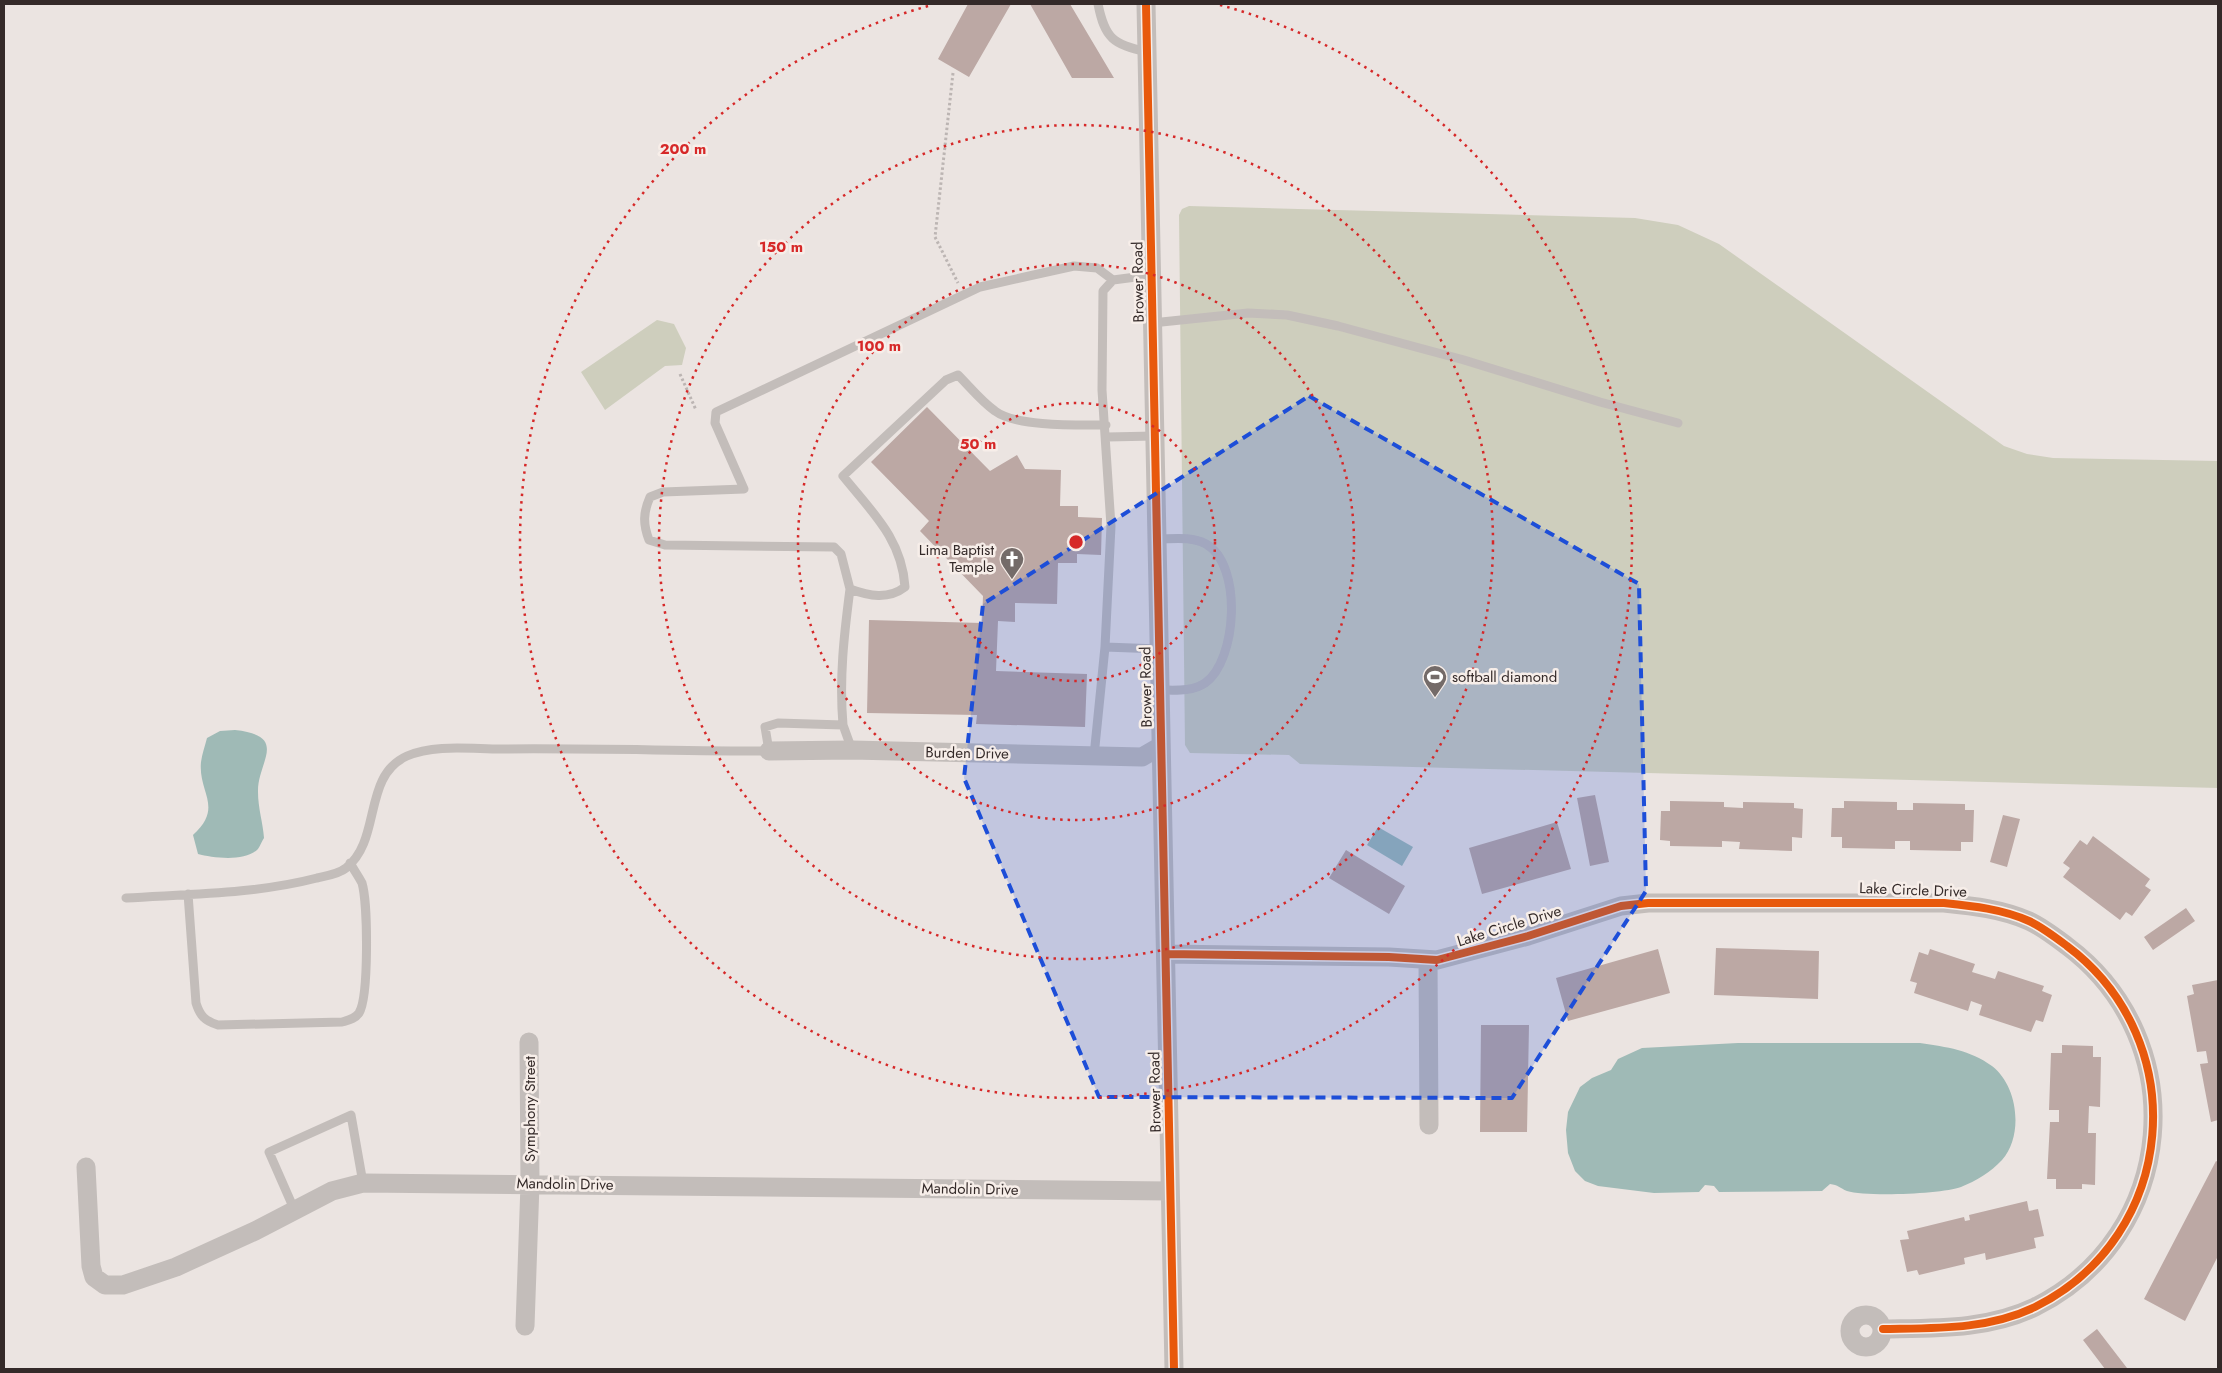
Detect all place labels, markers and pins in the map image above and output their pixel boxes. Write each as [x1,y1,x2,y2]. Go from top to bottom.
centre of rings [1067,533,1085,551]
place label: Lima Baptist Temple [919,539,994,578]
church icon: Lima Baptist Temple [999,546,1025,580]
sports icon: softball diamond [1422,664,1448,698]
place label: softball diamond [1452,666,1557,688]

